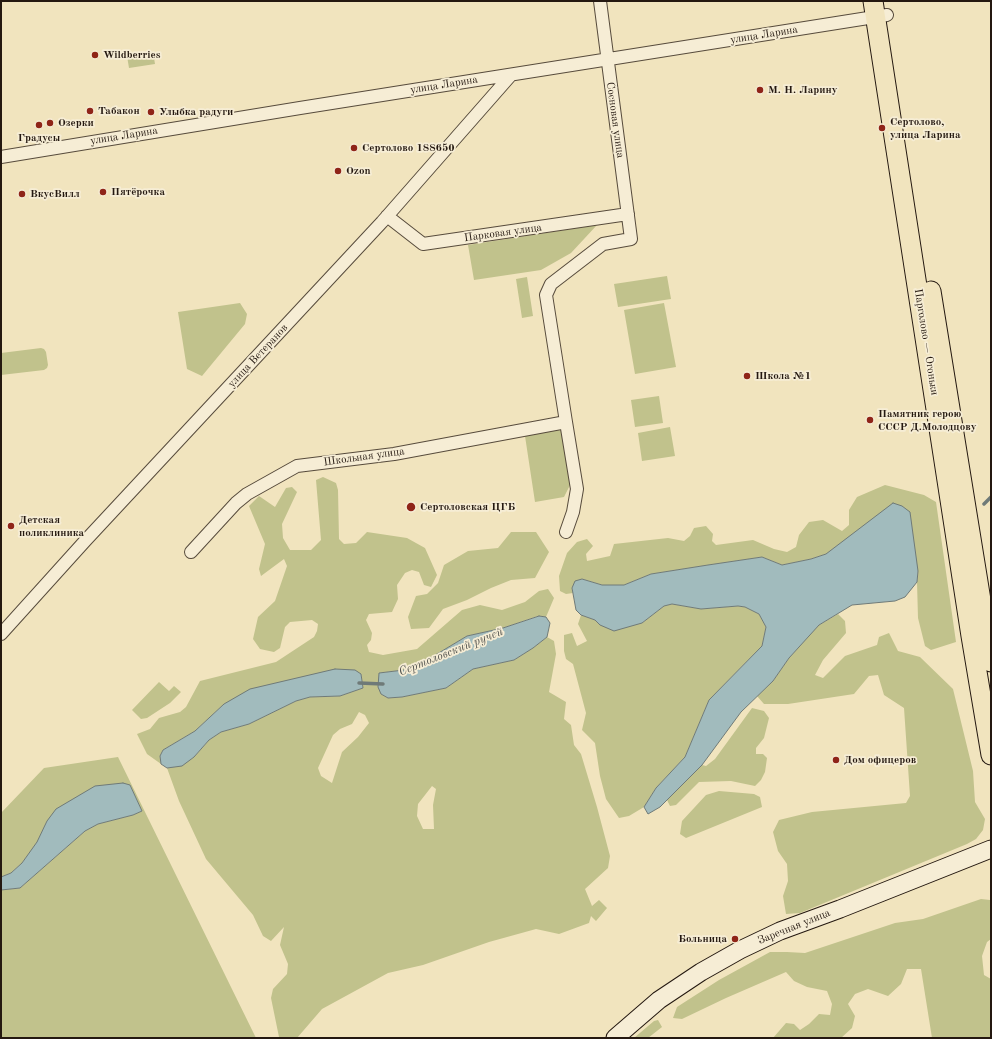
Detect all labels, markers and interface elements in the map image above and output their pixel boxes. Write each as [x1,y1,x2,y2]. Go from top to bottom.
street label: улица Ларина [729,23,799,47]
place label: Wildberries [103,48,160,62]
marker: Wildberries [90,50,100,60]
street label: улица Ларина [409,73,479,97]
street label: Сосновая улица [603,81,627,159]
place label: М. Н. Ларину [768,83,838,97]
marker: М. Н. Ларину [755,85,765,95]
place label: Табакон [98,104,140,118]
place label: Улыбка радуги [159,105,233,119]
marker: Табакон [85,106,95,116]
marker: Улыбка радуги [146,107,156,117]
place label: Сертолово, улица Ларина [890,115,961,141]
place label: Озерки [58,116,94,130]
marker: Озерки [45,118,55,128]
marker: Градусы [34,120,44,130]
marker: Сертолово, улица Ларина [877,123,887,133]
street label: улица Ларина [89,124,159,148]
place label: Градусы [18,131,60,145]
place label: Сертолово 188650 [362,141,455,155]
marker: Сертолово 188650 [349,143,359,153]
place label: Ozon [346,164,371,178]
marker: Ozon [333,166,343,176]
place label: Пятёрочка [111,185,165,199]
place label: ВкусВилл [30,187,80,201]
marker: Пятёрочка [98,187,108,197]
marker: ВкусВилл [17,189,27,199]
street label: Парковая улица [463,221,543,245]
street label: Парголово — Огоньки [911,288,941,396]
street label: улица Ветеранов [225,322,291,390]
place label: Школа №1 [755,369,811,383]
marker: Школа №1 [742,371,752,381]
place label: Памятник герою СССР Д.Молодцову [878,407,977,433]
marker: Памятник герою СССР Д.Молодцову [865,415,875,425]
street label: Школьная улица [323,445,405,469]
place label: Сертоловская ЦГБ [420,500,515,514]
marker: Сертоловская ЦГБ [405,501,417,513]
place label: Детская поликлиника [19,513,84,539]
marker: Детская поликлиника [6,521,16,531]
water label: Сертоловский ручей [397,624,505,680]
place label: Дом офицеров [844,753,916,767]
marker: Дом офицеров [831,755,841,765]
street label: Заречная улица [756,906,832,948]
place label: Больница [678,932,727,946]
marker: Больница [730,934,740,944]

